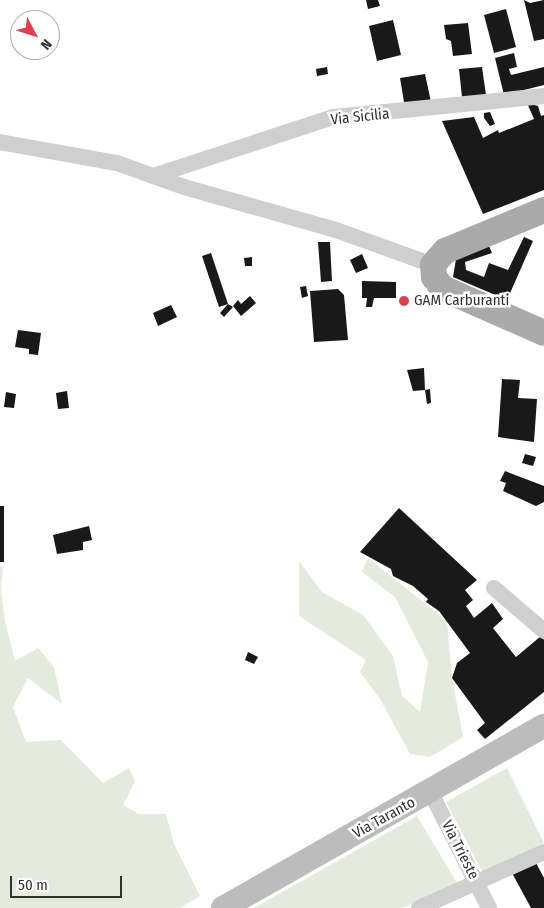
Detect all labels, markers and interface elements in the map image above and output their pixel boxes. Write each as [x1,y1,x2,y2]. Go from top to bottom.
north arrow [10,10,60,60]
text: N [37,36,55,53]
street label: Via Sicilia [330,105,390,129]
place label: GAM Carburanti [414,292,509,310]
marker: GAM Carburanti [398,295,410,307]
street label: Via Taranto [350,794,418,842]
street label: Via Trieste [438,818,482,882]
scale bar [12,866,125,898]
text: 50 m [18,876,48,894]

